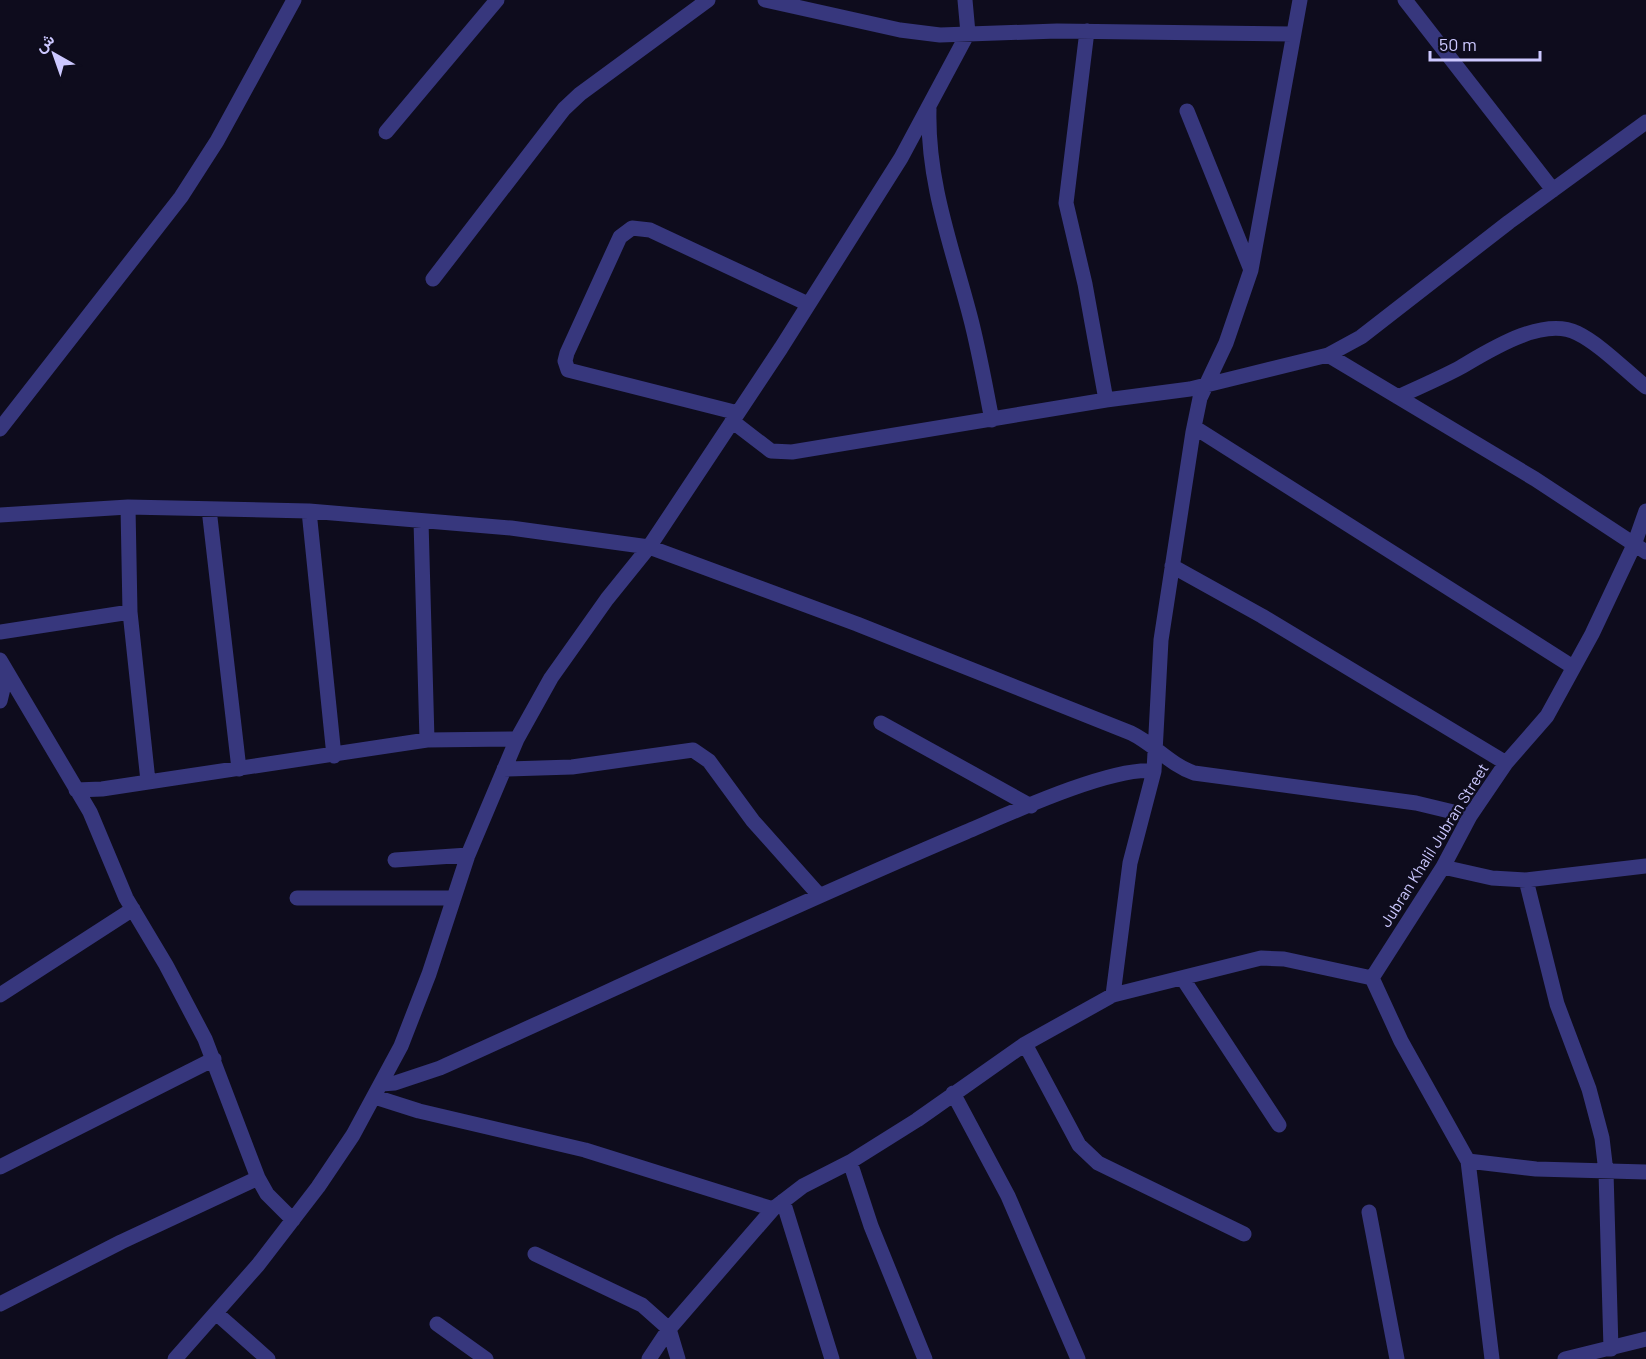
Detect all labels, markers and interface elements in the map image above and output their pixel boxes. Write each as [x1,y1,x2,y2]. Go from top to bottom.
north arrow [24,24,84,84]
scale bar [1430,24,1540,62]
text: ش [31,29,58,56]
text: 50 m [1439,33,1477,55]
street label: Jubran Khalil Jubran Street [1375,759,1492,930]

